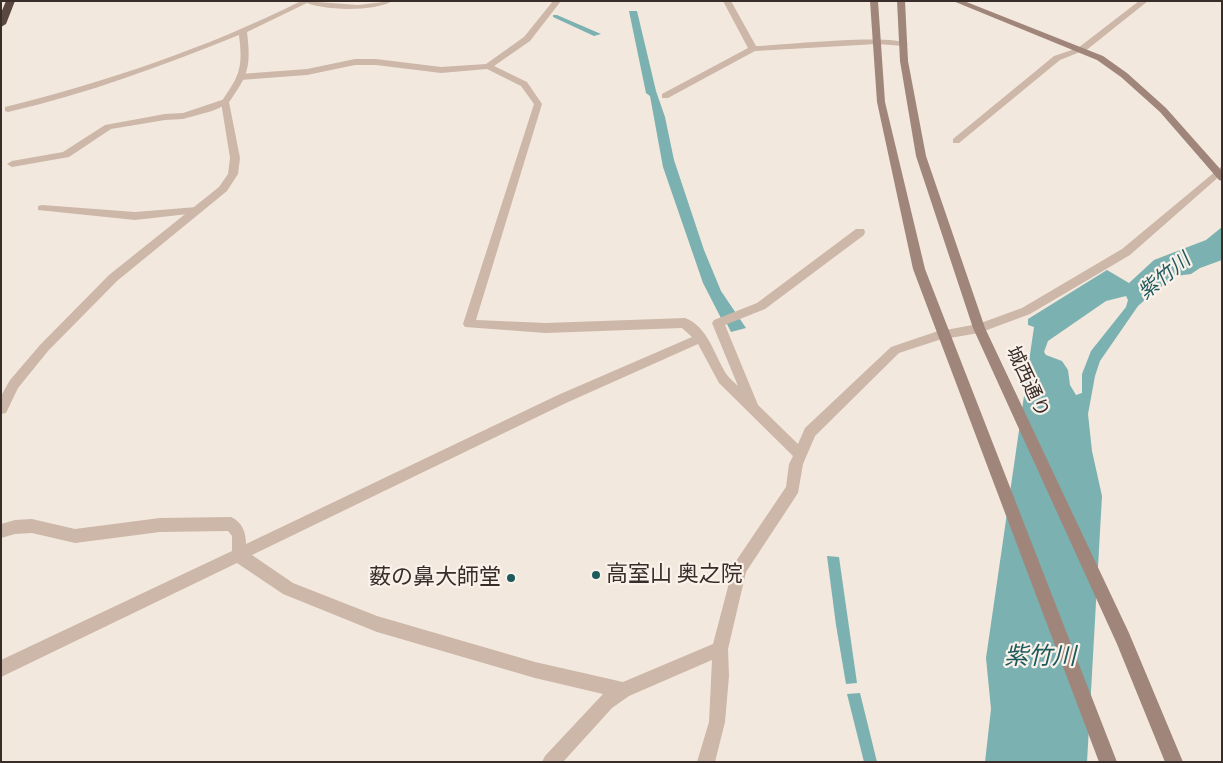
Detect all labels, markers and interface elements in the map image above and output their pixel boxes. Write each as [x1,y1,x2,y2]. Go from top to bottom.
water label: 紫竹川 [1134,249,1196,305]
street label: 城西通り [1001,343,1053,421]
place label: 高室山 奥之院 [606,562,743,588]
place label: 薮の鼻大師堂 [369,565,501,591]
marker: 高室山 奥之院 [590,569,602,581]
marker: 薮の鼻大師堂 [505,572,517,584]
water label: 紫竹川 [1004,644,1076,672]

